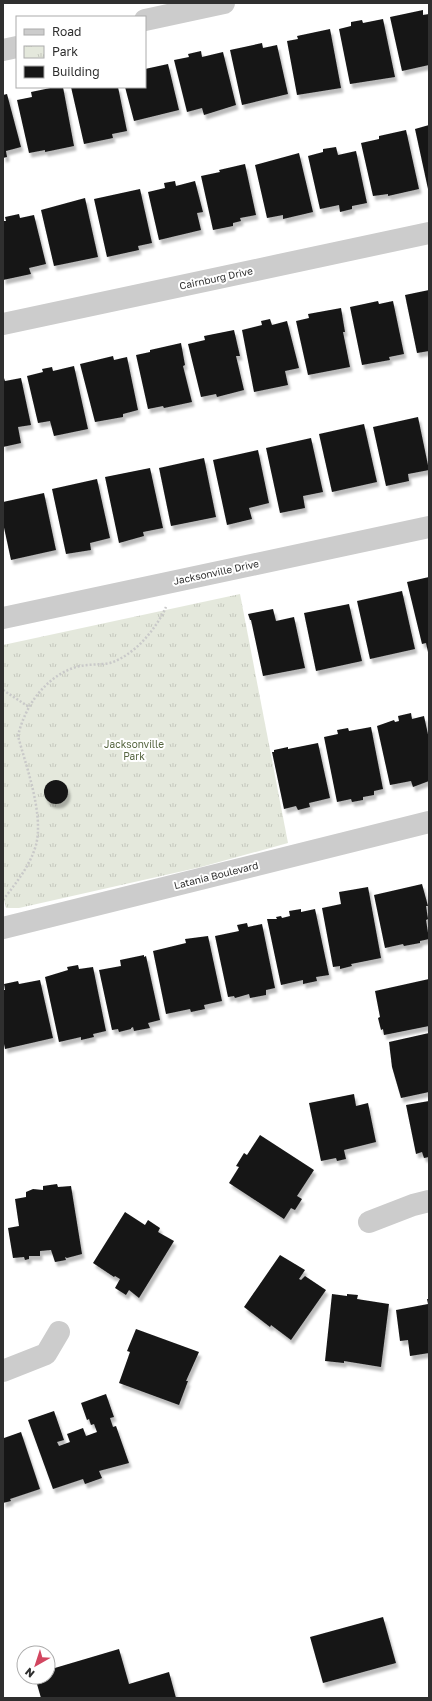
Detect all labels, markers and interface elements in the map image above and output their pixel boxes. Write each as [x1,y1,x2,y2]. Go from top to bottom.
legend [16,16,146,88]
text: Road [52,24,81,39]
text: Park [52,44,78,59]
text: Building [52,64,100,79]
street label: Cairnburg Drive [178,264,254,292]
street label: Jacksonville Drive [172,557,260,587]
park label: Jacksonville Park [104,738,164,762]
street label: Latania Boulevard [173,859,259,891]
north arrow [16,1645,56,1685]
text: N [22,1665,37,1681]

